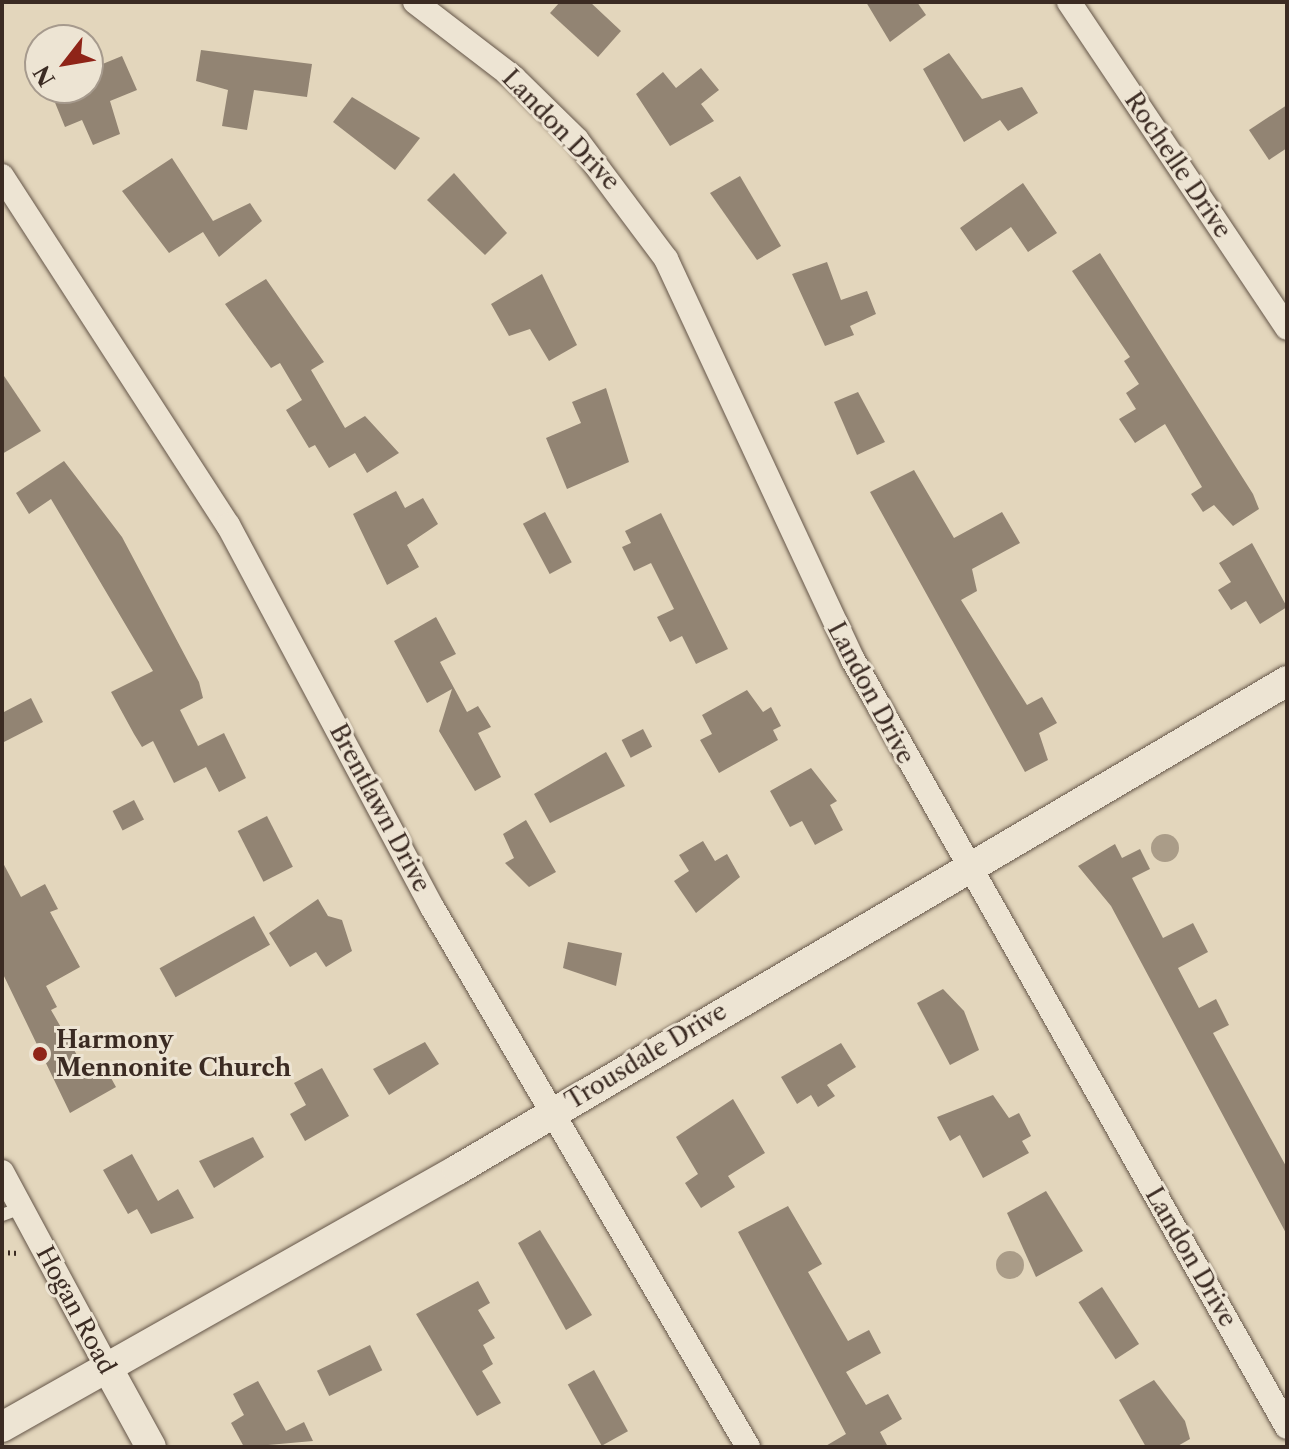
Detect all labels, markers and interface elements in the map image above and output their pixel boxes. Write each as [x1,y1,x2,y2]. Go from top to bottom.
north arrow [24,24,104,104]
text: N [28,60,61,91]
street label: Landon Drive [496,64,626,196]
street label: Rochelle Drive [1119,87,1237,243]
street label: Landon Drive [822,617,920,769]
street label: Brentlawn Drive [324,719,436,897]
street label: Trousdale Drive [560,997,732,1115]
place label: Harmony Mennonite Church [56,1026,291,1082]
marker: Harmony Mennonite Church [31,1045,49,1063]
street label: Landon Drive [1139,1182,1243,1332]
street label: Hogan Road [30,1241,122,1379]

